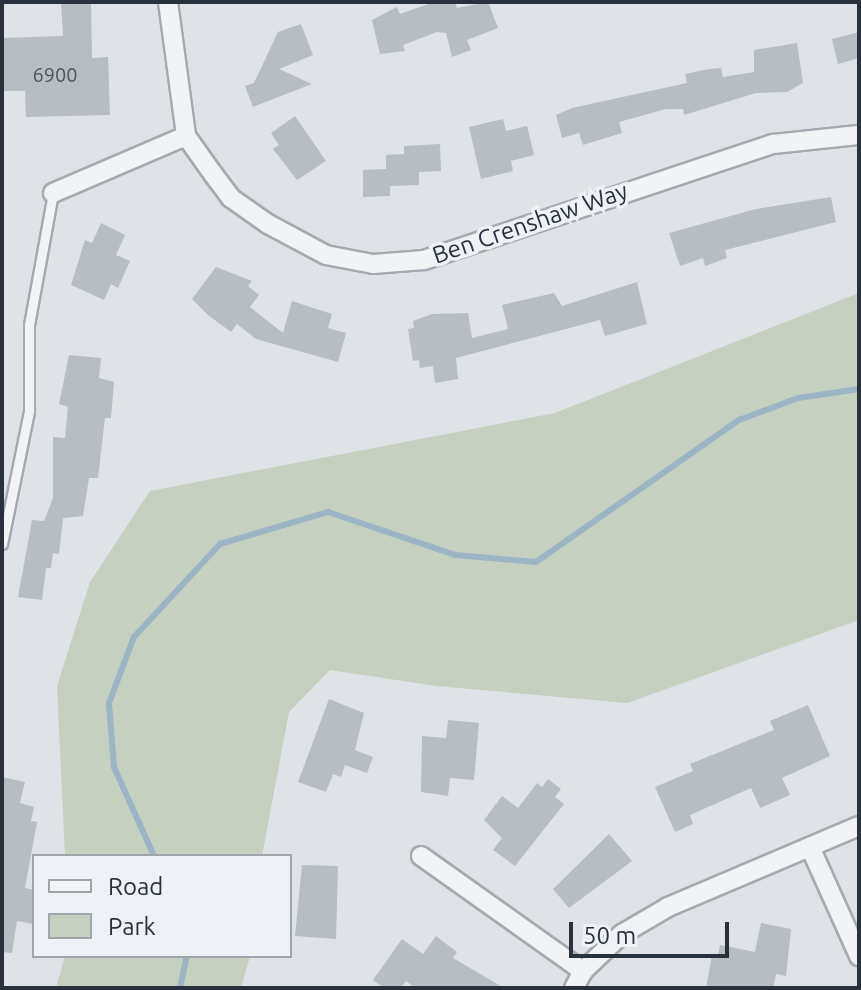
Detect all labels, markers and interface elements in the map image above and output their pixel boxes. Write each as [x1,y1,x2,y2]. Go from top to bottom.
house number: 6900 [32,62,78,86]
street label: Ben Crenshaw Way [429,176,631,270]
legend [32,854,292,958]
text: Road [108,873,163,900]
scale bar [573,906,733,956]
text: Park [108,913,156,940]
text: 50 m [583,922,636,949]

